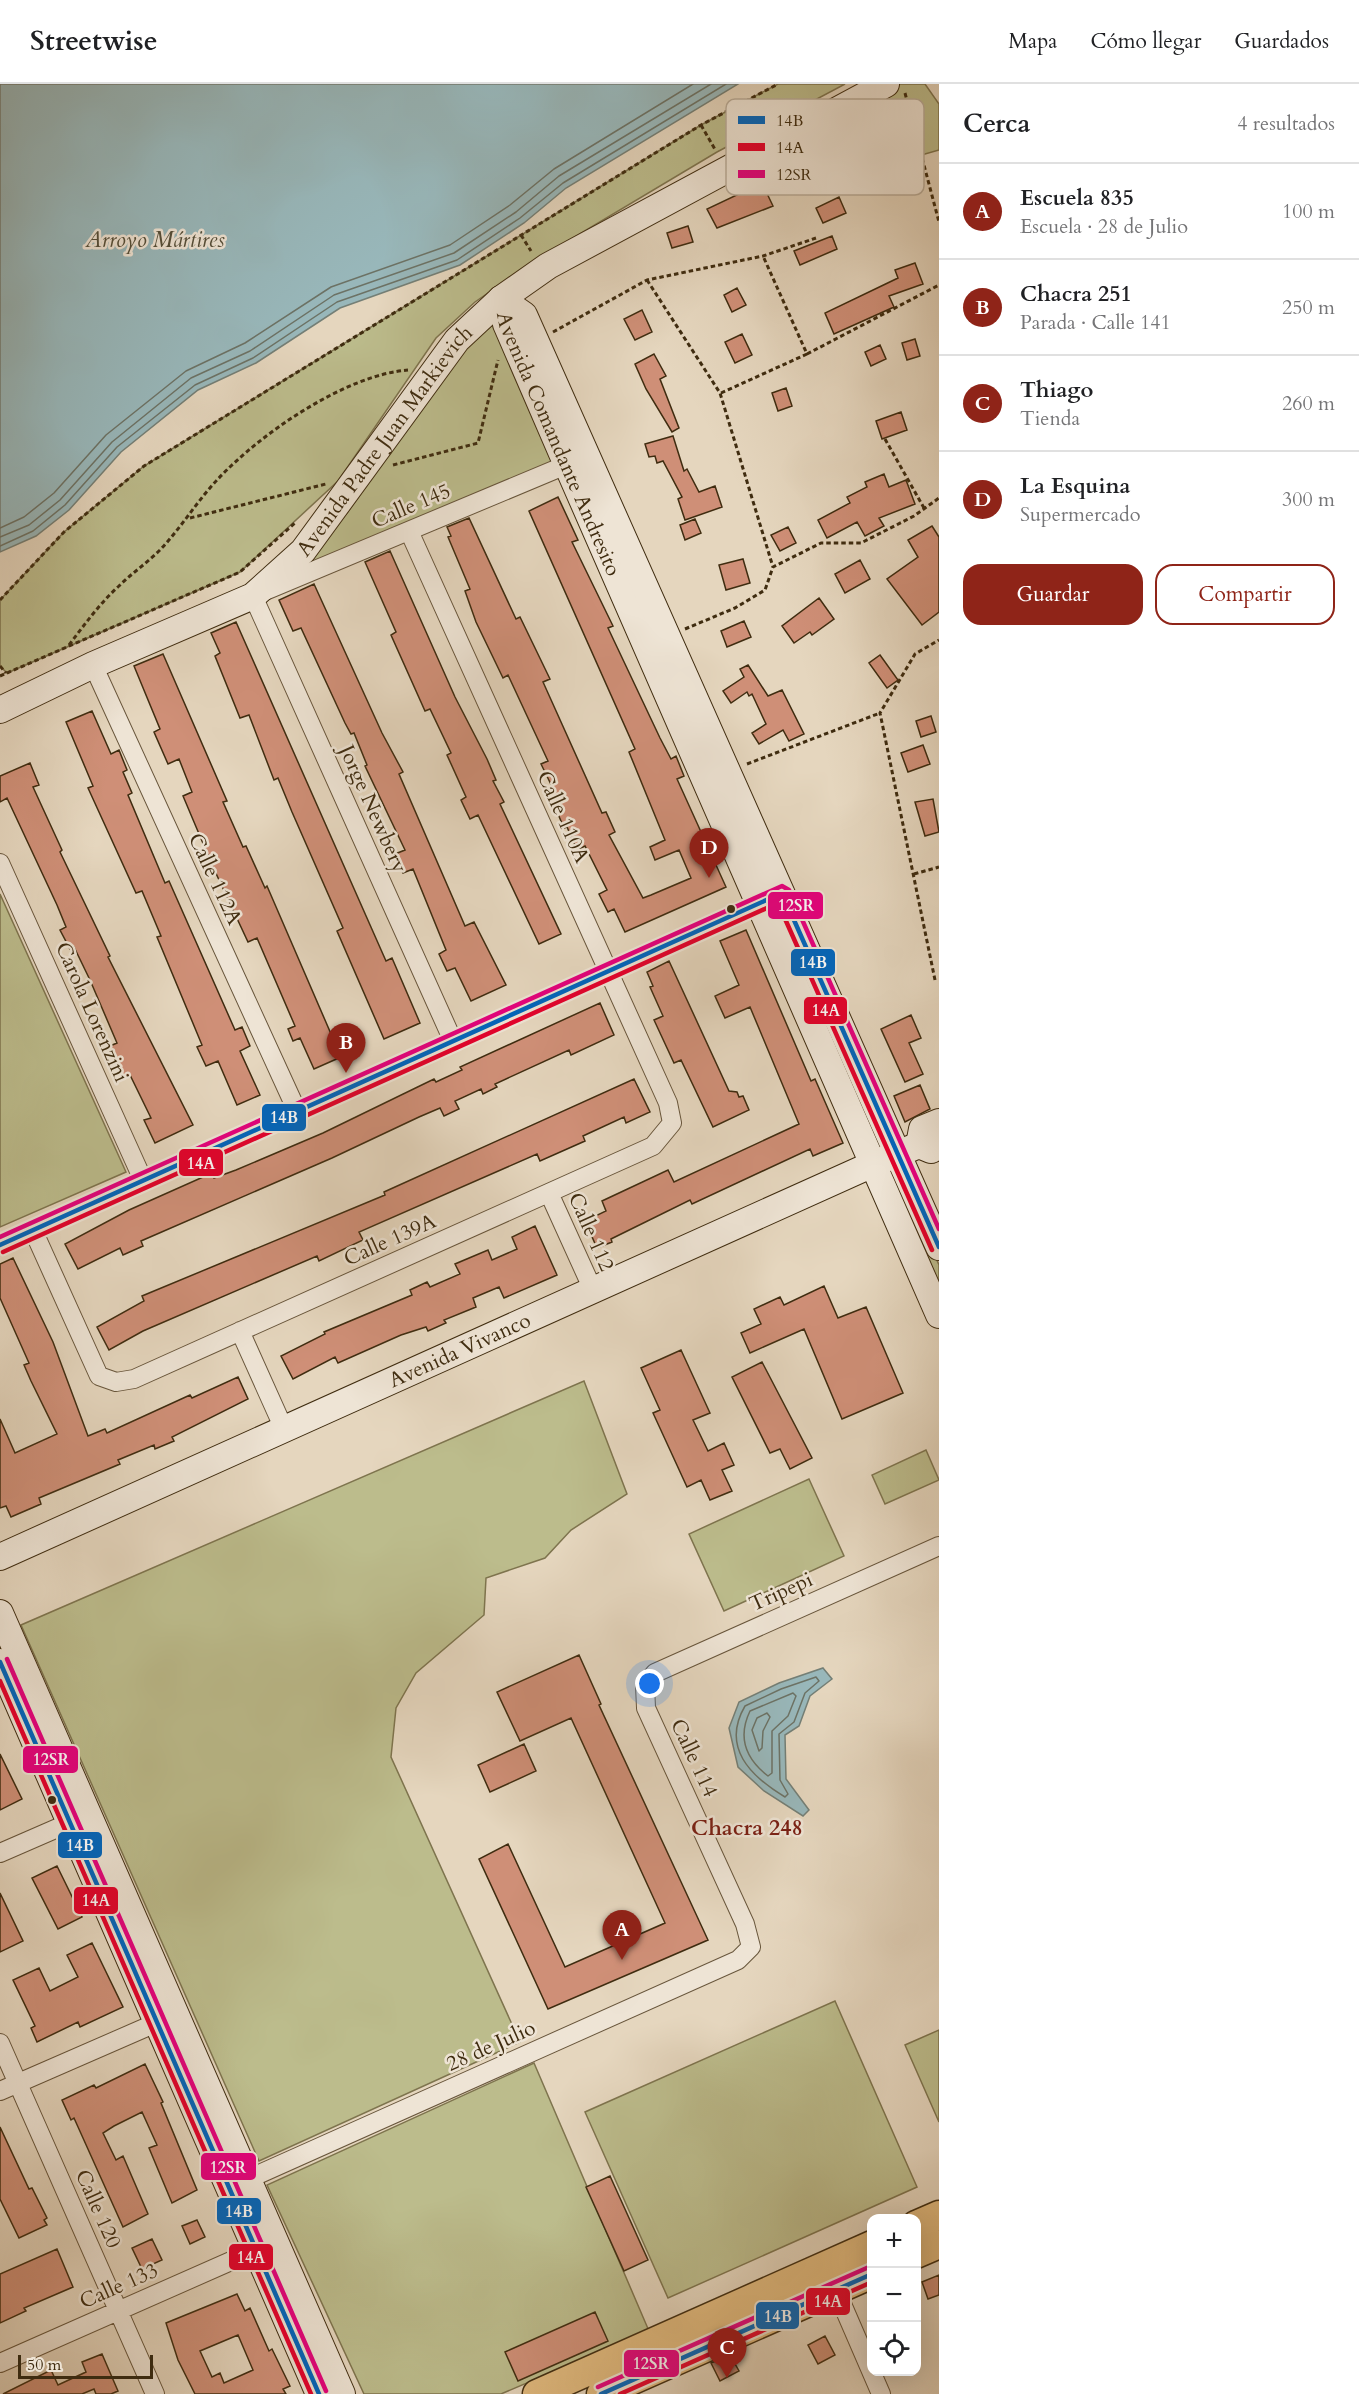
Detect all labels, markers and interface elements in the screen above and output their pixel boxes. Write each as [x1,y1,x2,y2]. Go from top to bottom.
text: Streetwise [30,22,158,60]
text: Mapa [1008,27,1057,56]
text: Cómo llegar [1090,27,1201,56]
text: Guardados [1234,27,1329,56]
legend [726,99,924,195]
text: Cerca [963,106,1030,141]
text: 14B [776,110,803,132]
text: 4 resultados [1237,110,1335,137]
text: 14A [776,137,804,159]
text: 12SR [776,164,812,186]
text: Escuela 835 [1020,183,1134,213]
text: A [975,198,990,225]
text: 100 m [1282,198,1335,225]
text: Escuela · 28 de Julio [1020,213,1188,240]
water label: Arroyo Mártires [84,225,225,255]
text: Chacra 251 [1020,279,1132,309]
text: B [975,294,990,321]
text: 250 m [1282,294,1335,321]
street label: Avenida Comandante Andresito [489,309,628,580]
text: Parada · Calle 141 [1020,309,1171,336]
street label: Avenida Padre Juan Markievich [289,318,479,562]
text: Thiago [1020,375,1093,405]
text: C [975,390,990,417]
text: 260 m [1282,390,1335,417]
text: Tienda [1020,405,1080,432]
text: La Esquina [1020,471,1131,501]
street label: Calle 145 [367,476,455,536]
text: D [974,486,991,513]
text: 300 m [1282,486,1335,513]
text: Supermercado [1020,501,1141,528]
button: Guardar [963,564,1143,625]
button: Compartir [1155,564,1335,625]
street label: Jorge Newbery [331,738,414,877]
street label: Calle 110A [530,766,596,868]
street label: Calle 112A [181,828,249,930]
pin: D [690,828,728,878]
line badge: 12SR [767,891,824,920]
text: 12SR [778,895,815,917]
unlabelled marker [725,903,737,915]
street label: Carola Lorenzini [48,937,136,1087]
line badge: 14B [790,948,836,977]
text: 14B [799,952,827,974]
line badge: 14A [803,996,848,1025]
text: 14A [812,1000,840,1022]
pin: B [326,1024,366,1073]
line badge: 14B [261,1103,307,1132]
text: 14B [270,1107,298,1129]
line badge: 14A [178,1148,224,1177]
text: 14A [187,1153,215,1175]
street label: Calle 112 [561,1188,621,1276]
street label: Calle 139A [339,1207,441,1273]
street label: Avenida Vivanco [384,1306,535,1395]
street label: Tripepi [745,1565,817,1619]
your location [635,1669,664,1698]
street label: Calle 114 [663,1714,725,1802]
line badge: 12SR [22,1745,79,1774]
text: 12SR [33,1749,70,1771]
unlabelled marker [46,1794,58,1806]
district label: Chacra 248 [691,1813,803,1843]
line badge: 14B [57,1831,103,1859]
text: 14B [66,1835,94,1857]
line badge: 14A [73,1886,119,1915]
text: 14A [82,1890,110,1912]
pin: A [602,1910,642,1960]
street label: 28 de Julio [442,2013,540,2079]
line badge: 12SR [200,2152,257,2181]
text: 12SR [210,2157,247,2179]
street label: Calle 120 [68,2165,128,2253]
line badge: 14B [216,2197,262,2225]
text: 14B [225,2201,253,2223]
map controls [867,2214,921,2376]
button: + [867,2214,921,2268]
line badge: 14A [228,2243,274,2271]
text: 14A [237,2247,265,2269]
street label: Calle 133 [75,2256,163,2316]
button: − [867,2268,921,2322]
line badge: 14A [805,2287,851,2316]
text: 14A [814,2291,842,2313]
line badge: 14B [755,2301,800,2330]
text: 14B [764,2306,792,2328]
button: locate [867,2322,921,2376]
pin: C [708,2328,746,2378]
line badge: 12SR [623,2349,680,2378]
scale bar [18,2352,153,2380]
text: 12SR [633,2353,670,2375]
text: 50 m [27,2354,61,2376]

